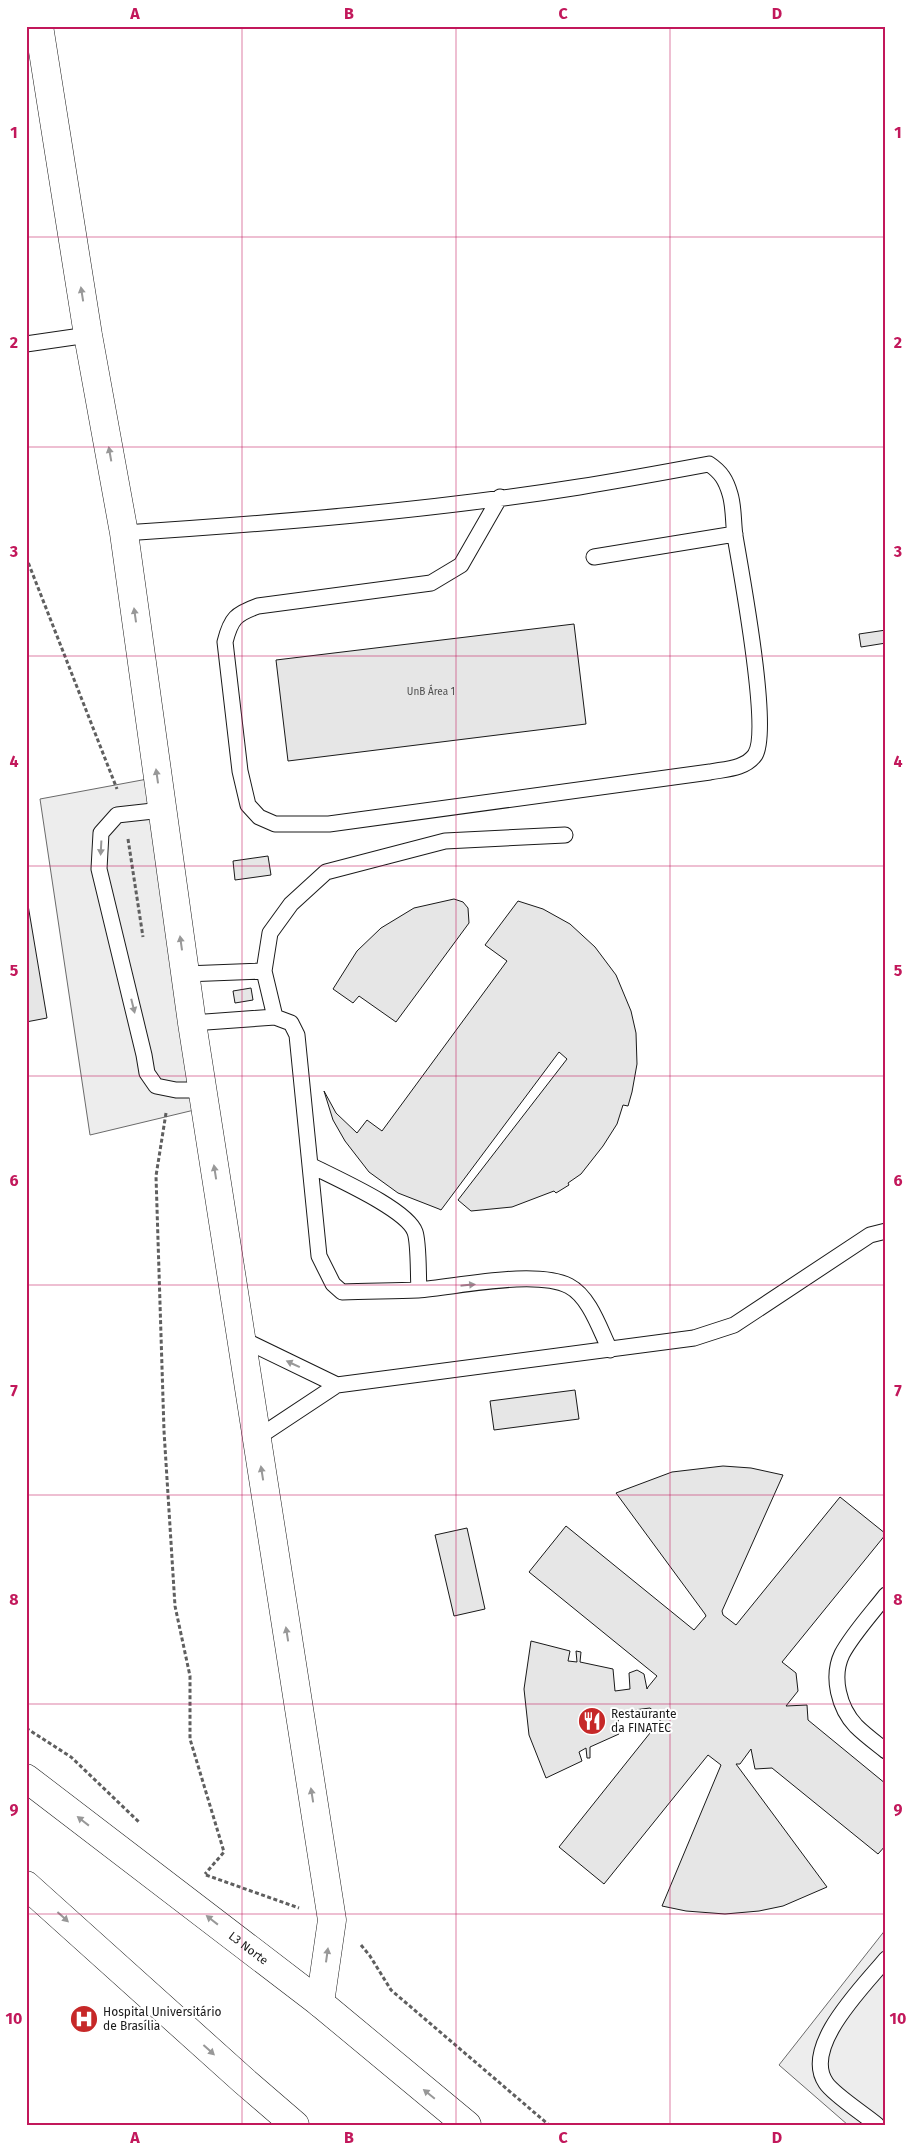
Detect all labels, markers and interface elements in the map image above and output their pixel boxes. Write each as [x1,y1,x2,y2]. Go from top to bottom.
text: A [129,4,140,23]
text: B [344,4,354,23]
text: C [558,4,568,23]
text: D [772,4,782,23]
text: 1 [10,123,18,142]
text: 1 [894,123,902,142]
one-way arrow [77,286,85,302]
text: 2 [10,333,18,352]
text: 2 [894,333,902,352]
one-way arrow [105,446,113,462]
text: 3 [9,542,18,561]
text: 3 [893,542,902,561]
one-way arrow [131,607,139,623]
house number: UnB Área 1 [407,684,455,698]
text: 4 [9,752,19,771]
text: 4 [893,752,903,771]
one-way arrow [153,768,161,784]
one-way arrow [96,840,104,856]
one-way arrow [176,934,184,950]
text: 5 [10,961,19,980]
text: 5 [894,961,903,980]
one-way arrow [129,999,137,1014]
one-way arrow [211,1164,219,1180]
text: 6 [9,1171,19,1190]
text: 6 [893,1171,903,1190]
one-way arrow [460,1281,476,1289]
one-way arrow [286,1360,300,1368]
text: 7 [10,1381,18,1400]
text: 7 [894,1381,902,1400]
one-way arrow [258,1465,266,1481]
text: 8 [9,1590,19,1609]
text: 8 [893,1590,903,1609]
one-way arrow [283,1626,291,1642]
restaurant icon: Restaurante da FINATEC [577,1706,607,1736]
place label: Restaurante da FINATEC [611,1707,676,1735]
one-way arrow [308,1786,316,1802]
text: 9 [10,1800,19,1819]
text: 9 [894,1800,903,1819]
one-way arrow [77,1816,90,1827]
one-way arrow [56,1911,68,1923]
one-way arrow [206,1915,219,1926]
street label: L3 Norte [226,1929,271,1968]
one-way arrow [323,1947,331,1963]
hospital icon: Hospital Universitário de Brasília [69,2004,99,2034]
place label: Hospital Universitário de Brasília [103,2005,222,2033]
text: 10 [6,2009,22,2028]
text: 10 [890,2009,906,2028]
one-way arrow [203,2044,215,2056]
one-way arrow [423,2088,436,2099]
text: A [129,2128,140,2147]
text: B [344,2128,354,2147]
text: C [558,2128,568,2147]
text: D [772,2128,782,2147]

